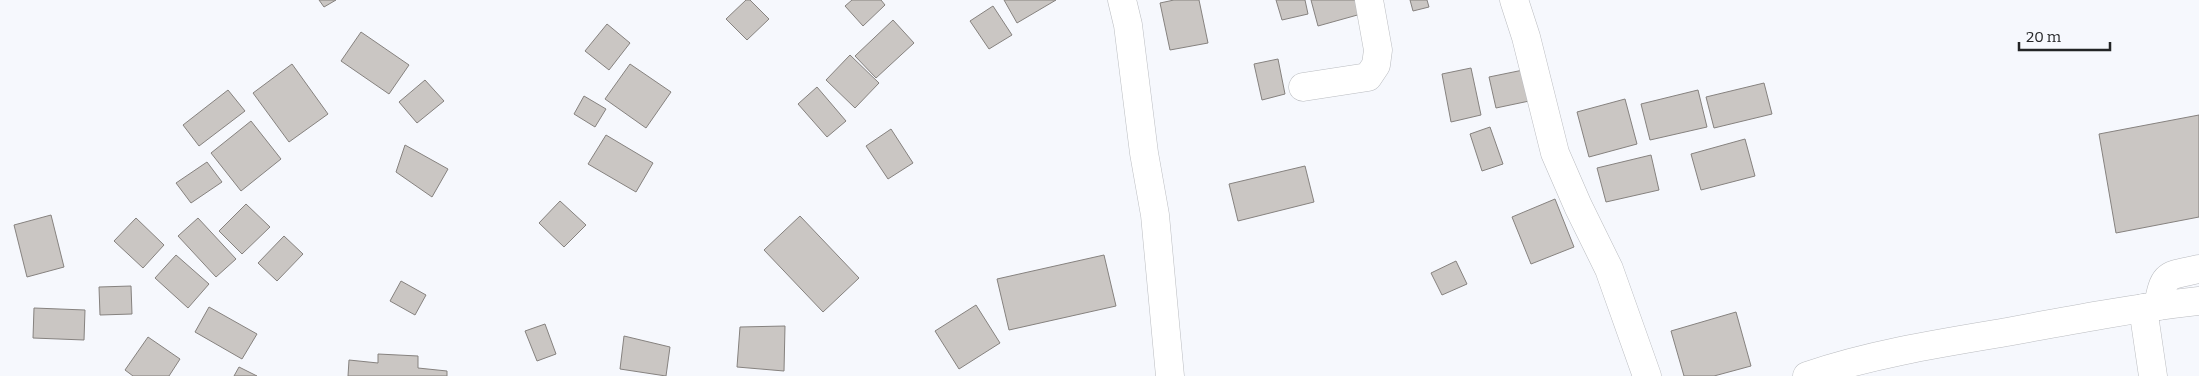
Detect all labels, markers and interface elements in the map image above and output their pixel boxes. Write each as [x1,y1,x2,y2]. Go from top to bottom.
scale bar [2019,20,2110,52]
text: 20 m [2026,28,2062,46]

